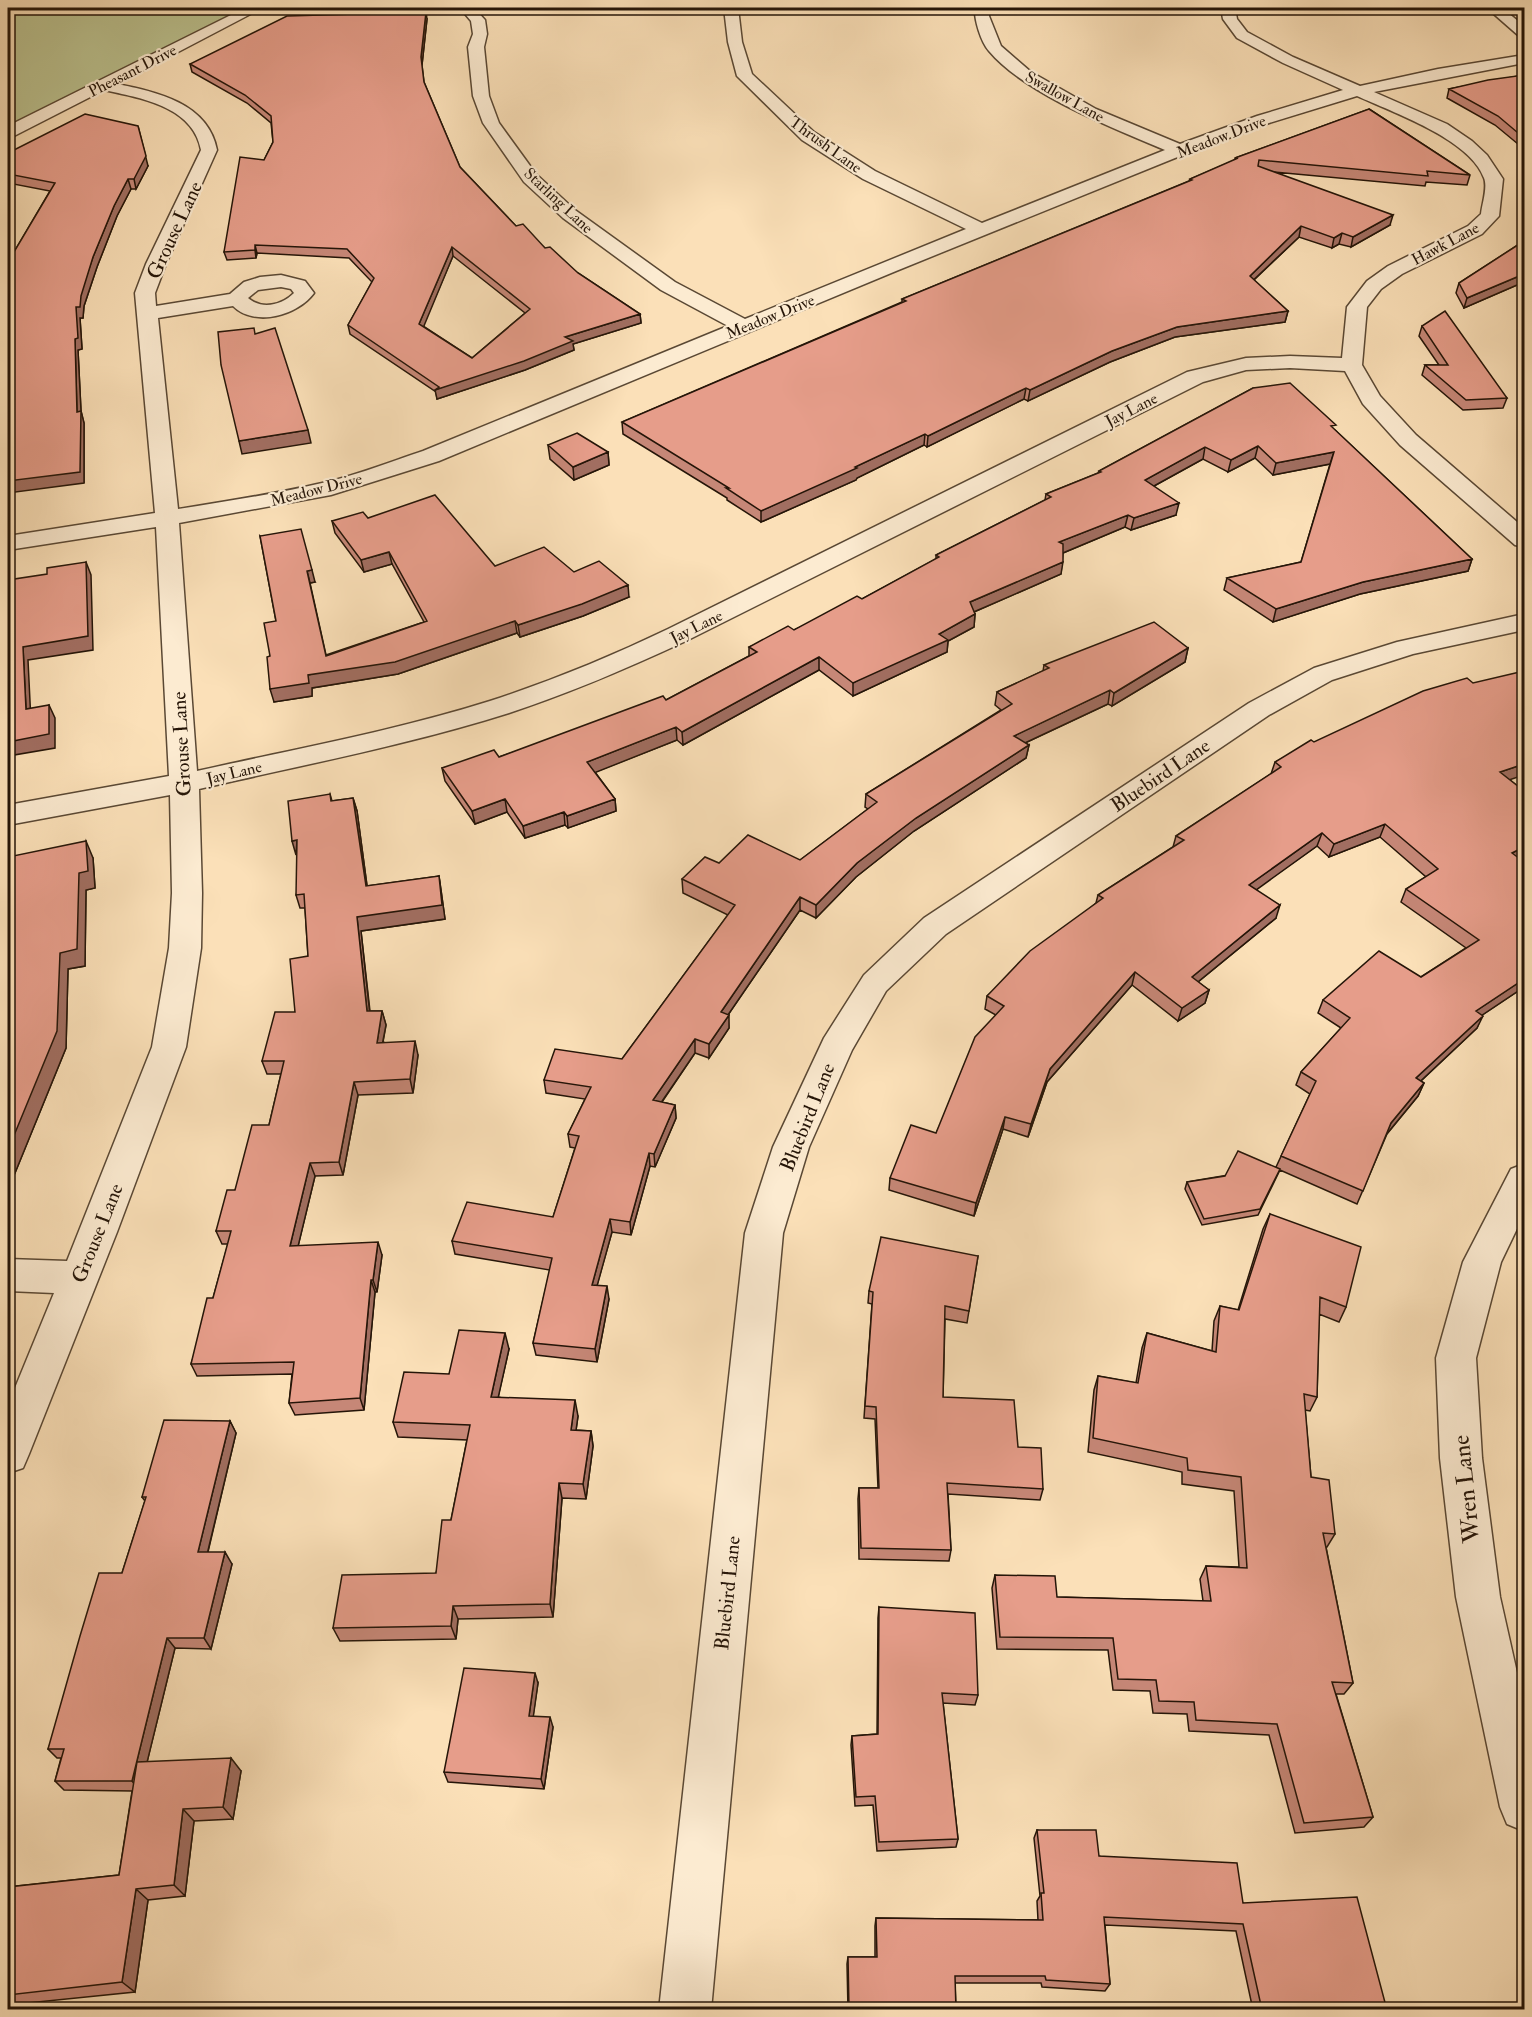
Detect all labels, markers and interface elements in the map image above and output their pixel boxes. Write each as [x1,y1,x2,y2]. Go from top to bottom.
street label: Pheasant Drive [85,40,180,102]
street label: Swallow Lane [1022,67,1108,127]
street label: Meadow Drive [1174,111,1269,163]
street label: Thrush Lane [785,112,866,178]
street label: Starling Lane [519,164,597,238]
street label: Grouse Lane [141,177,208,283]
street label: Hawk Lane [1408,218,1483,270]
street label: Meadow Drive [723,290,818,344]
street label: Jay Lane [1101,388,1162,433]
street label: Meadow Drive [268,469,364,511]
street label: Jay Lane [666,605,727,650]
street label: Grouse Lane [166,691,197,797]
street label: Bluebird Lane [1106,733,1215,818]
street label: Jay Lane [204,757,264,790]
street label: Bluebird Lane [774,1059,841,1175]
street label: Grouse Lane [66,1180,129,1287]
street label: Wren Lane [1445,1433,1488,1545]
street label: Bluebird Lane [709,1535,746,1651]

